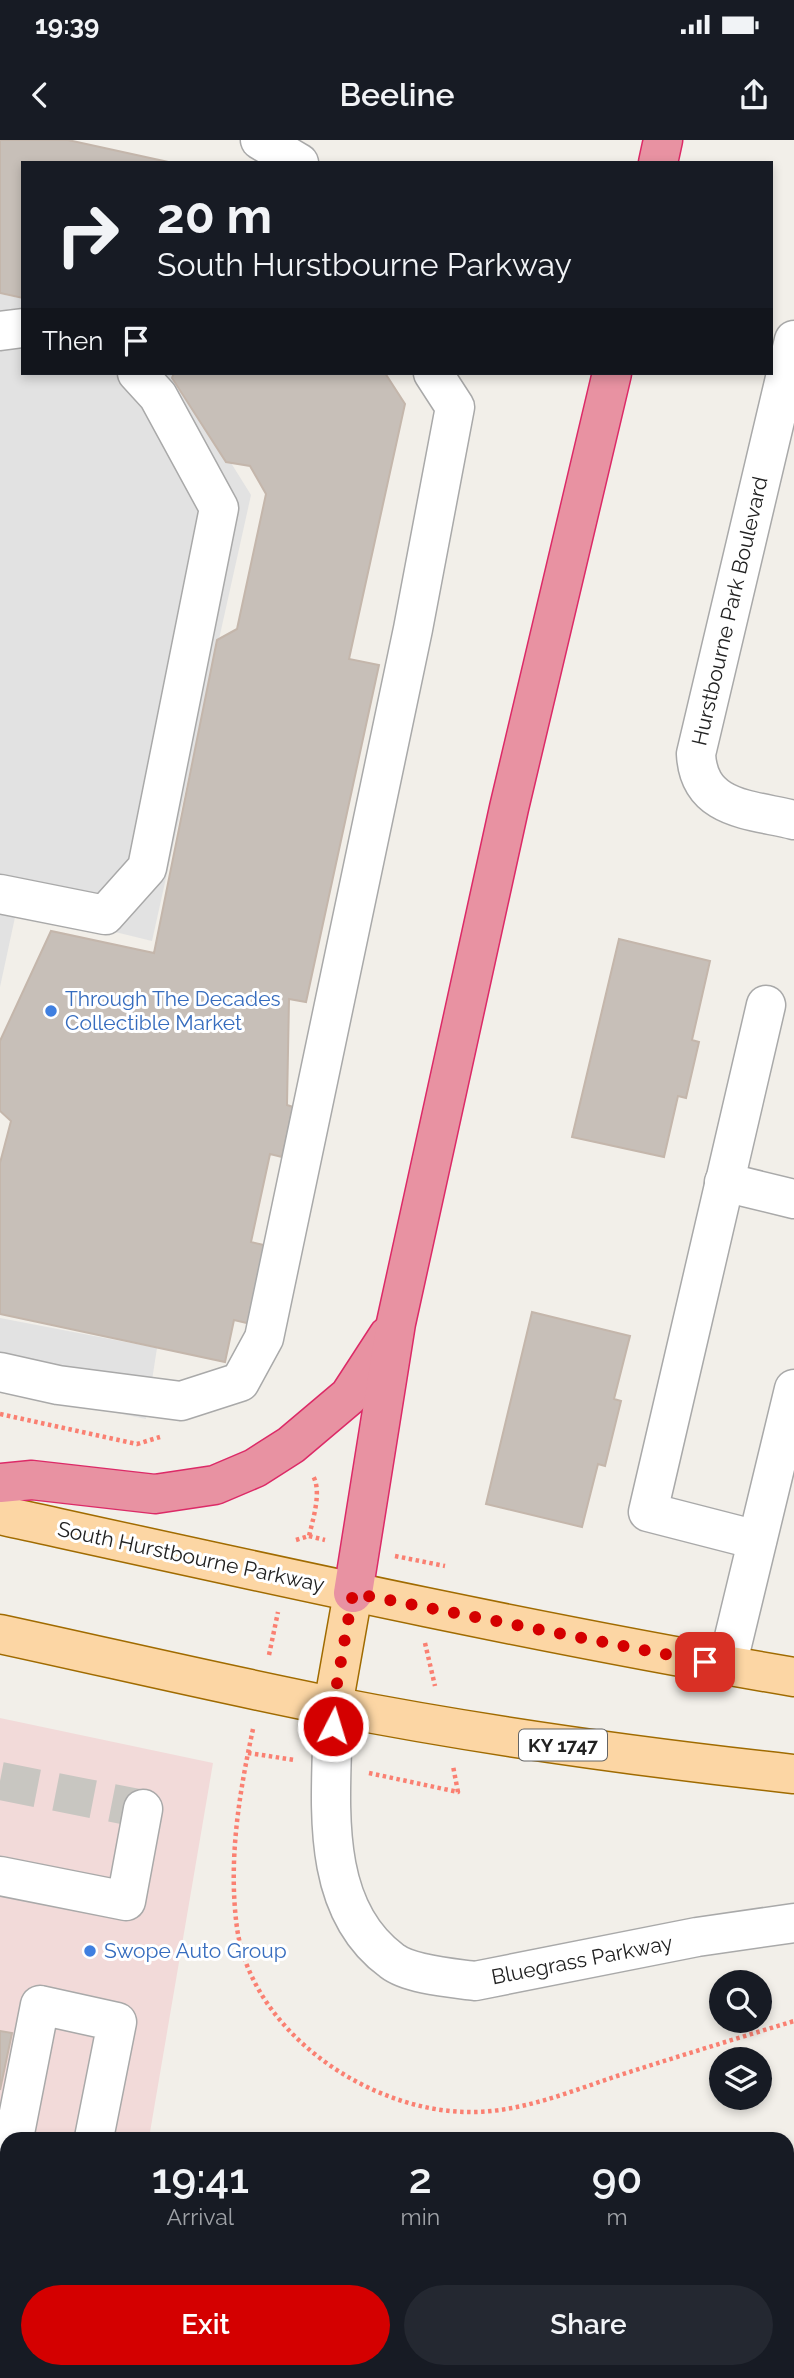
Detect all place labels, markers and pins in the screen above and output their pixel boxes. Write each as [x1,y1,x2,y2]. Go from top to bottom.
place label: Through The Decades Collectible Market [65,986,281,1035]
marker: Through The Decades Collectible Market [43,1003,59,1019]
pin [675,1632,735,1692]
place label: Swope Auto Group [104,1938,287,1963]
marker: Swope Auto Group [82,1943,98,1959]

